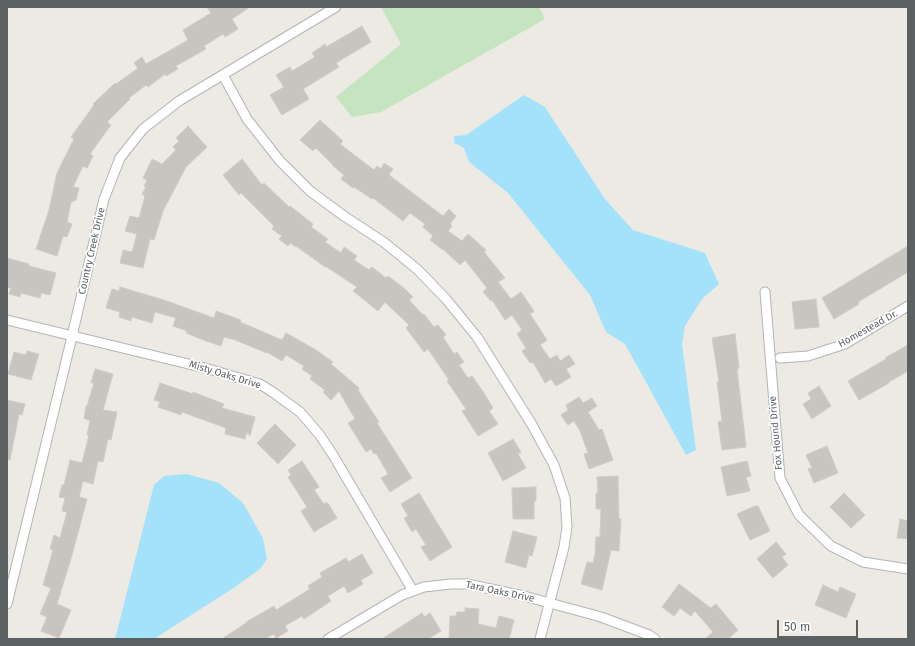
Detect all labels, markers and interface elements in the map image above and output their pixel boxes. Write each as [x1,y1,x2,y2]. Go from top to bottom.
street label: Country Creek Drive [76,206,108,296]
street label: Homestead Dr. [836,308,900,350]
street label: Misty Oaks Drive [188,358,262,392]
street label: Fox Hound Drive [767,396,785,470]
street label: Tara Oaks Drive [465,579,535,605]
scale bar [779,612,860,638]
text: 50 m [784,620,810,634]

